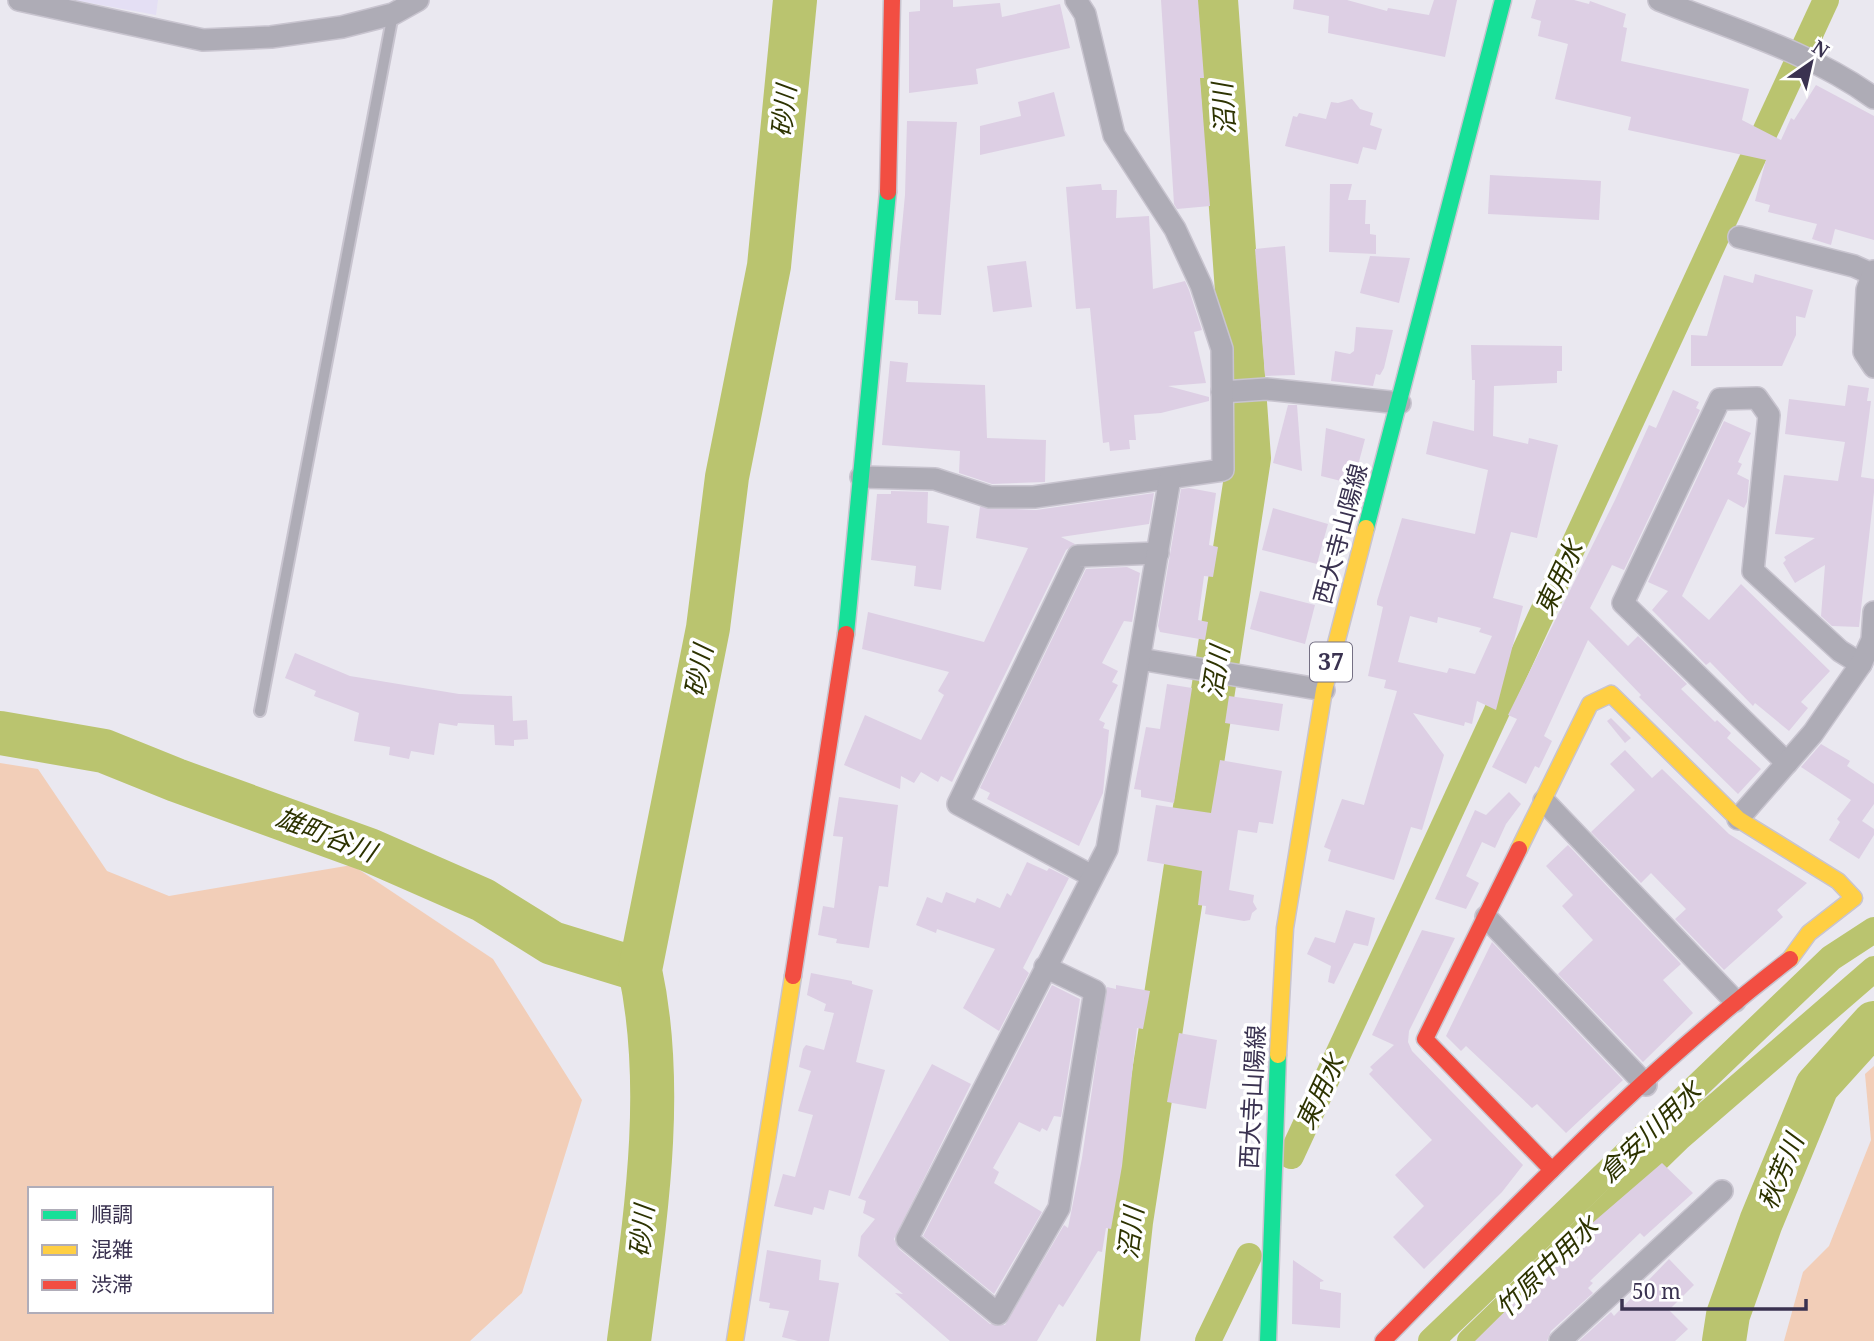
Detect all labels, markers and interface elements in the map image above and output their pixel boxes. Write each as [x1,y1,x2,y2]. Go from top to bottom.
north arrow [1776,28,1846,98]
text: N [1807,34,1834,64]
water label: 沼川 [1203,79,1243,136]
water label: 砂川 [762,80,804,139]
street label: 西大寺山陽線 [1305,460,1374,607]
water label: 東用水 [1525,532,1592,621]
water label: 砂川 [675,639,721,700]
water label: 沼川 [1193,640,1237,700]
road number: 37 [1310,642,1352,682]
water label: 雄町谷川 [271,799,384,871]
street label: 西大寺山陽線 [1231,1024,1272,1170]
water label: 東用水 [1286,1046,1353,1135]
water label: 倉安川用水 [1590,1071,1711,1189]
water label: 秋芳川 [1749,1126,1812,1215]
legend [28,1187,273,1313]
text: 順調 [91,1200,133,1228]
water label: 砂川 [620,1200,662,1259]
water label: 沼川 [1109,1202,1151,1261]
water label: 竹原中用水 [1487,1206,1608,1324]
text: 混雑 [91,1235,133,1263]
scale bar [1622,1268,1806,1312]
text: 渋滞 [91,1270,133,1298]
text: 50 m [1632,1277,1681,1305]

